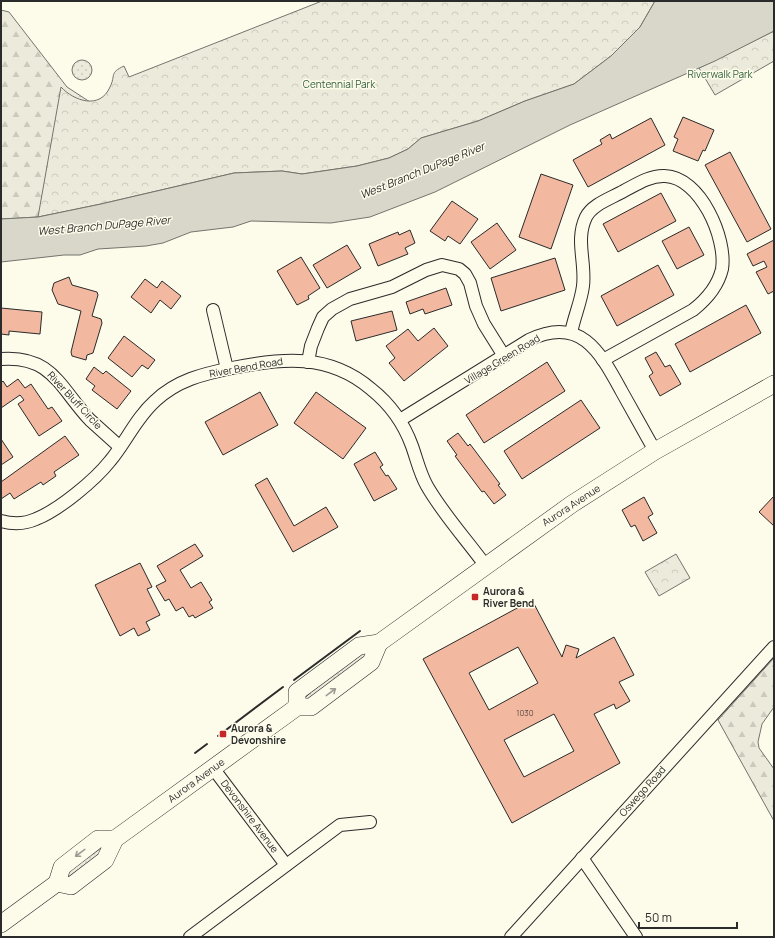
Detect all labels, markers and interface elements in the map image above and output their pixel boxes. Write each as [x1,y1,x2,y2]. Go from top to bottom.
park label: Riverwalk Park [687,67,754,81]
park label: Centennial Park [303,77,376,91]
water label: West Branch DuPage River [357,137,488,202]
water label: West Branch DuPage River [37,212,173,238]
street label: Village Green Road [462,331,542,387]
street label: River Bend Road [208,354,284,380]
street label: River Bluff Circle [44,368,106,432]
street label: Aurora Avenue [539,481,603,529]
place label: Aurora & River Bend [483,584,534,610]
marker: Aurora & River Bend [470,592,480,602]
one-way arrow [325,688,336,696]
house number: 1030 [516,707,534,718]
place label: Aurora & Devonshire [231,721,286,747]
marker: Aurora & Devonshire [218,729,228,739]
street label: Aurora Avenue [165,755,227,805]
street label: Oswego Road [616,763,668,819]
street label: Devonshire Avenue [218,777,282,856]
one-way arrow [75,849,86,857]
scale bar [639,904,737,930]
text: 50 m [645,909,672,926]

